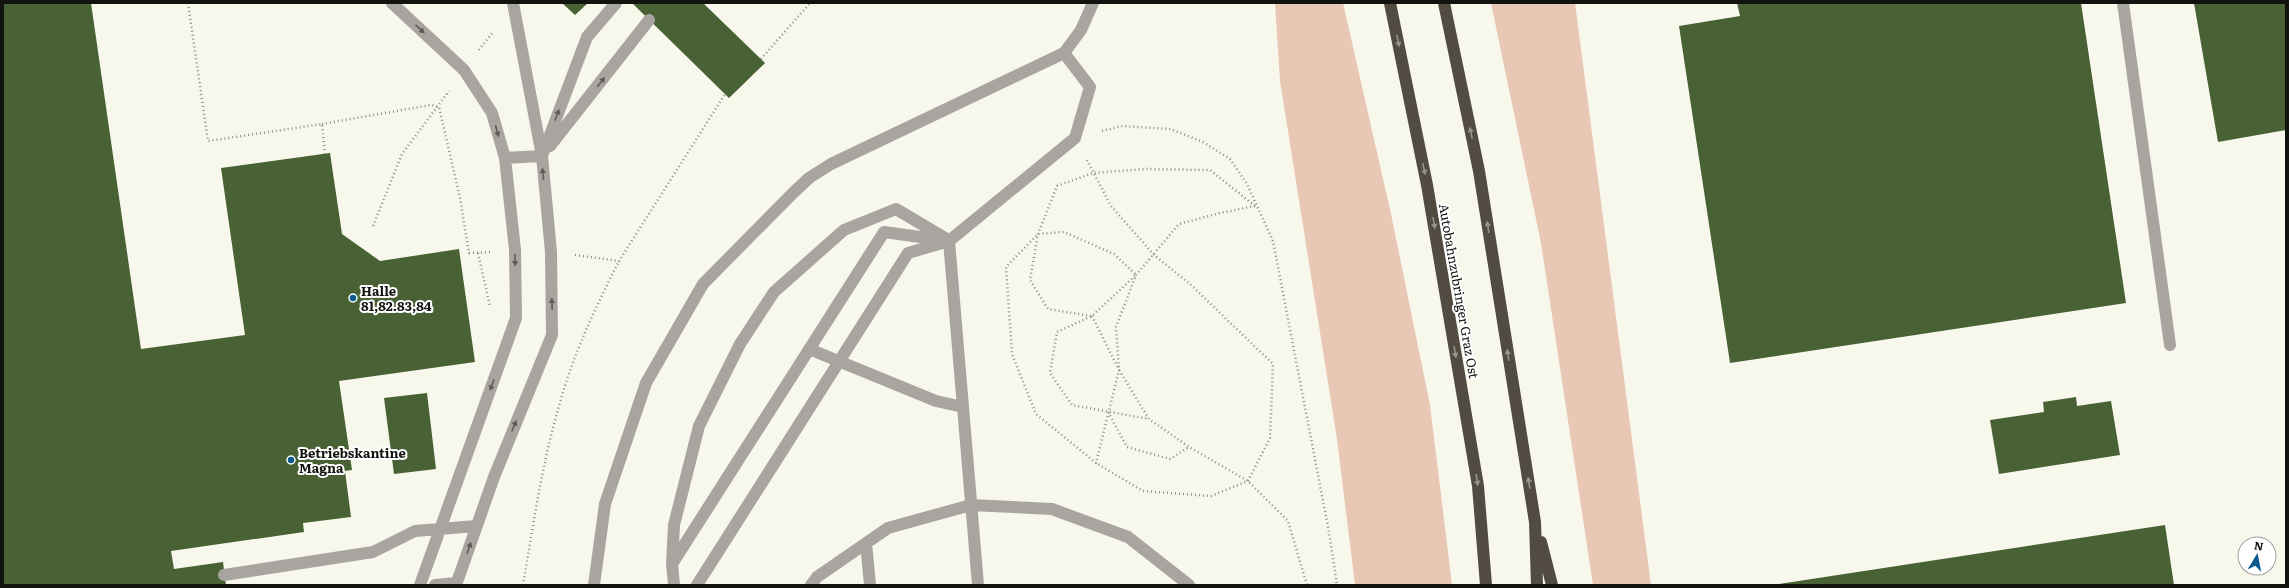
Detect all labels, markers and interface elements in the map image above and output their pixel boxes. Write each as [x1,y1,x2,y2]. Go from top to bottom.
one-way arrow [415,25,426,34]
one-way arrow [1395,35,1401,47]
one-way arrow [596,76,605,87]
one-way arrow [555,108,561,120]
one-way arrow [495,125,501,137]
one-way arrow [1467,127,1473,139]
one-way arrow [1421,162,1427,175]
one-way arrow [540,168,547,180]
street label: Autobahnzubringer Graz Ost [1435,202,1484,381]
one-way arrow [1431,217,1437,230]
one-way arrow [1485,221,1491,233]
one-way arrow [512,254,518,267]
place label: Halle 81,82.83,84 [361,281,432,315]
marker: Halle 81,82.83,84 [348,293,358,303]
one-way arrow [549,297,555,310]
one-way arrow [1452,346,1458,358]
one-way arrow [1505,349,1511,361]
one-way arrow [488,380,494,392]
one-way arrow [512,420,518,432]
place label: Betriebskantine Magna [299,443,406,477]
marker: Betriebskantine Magna [286,455,296,465]
one-way arrow [1474,474,1480,486]
one-way arrow [1526,477,1532,489]
north arrow [2237,536,2277,576]
text: N [2253,536,2265,554]
one-way arrow [466,542,472,554]

